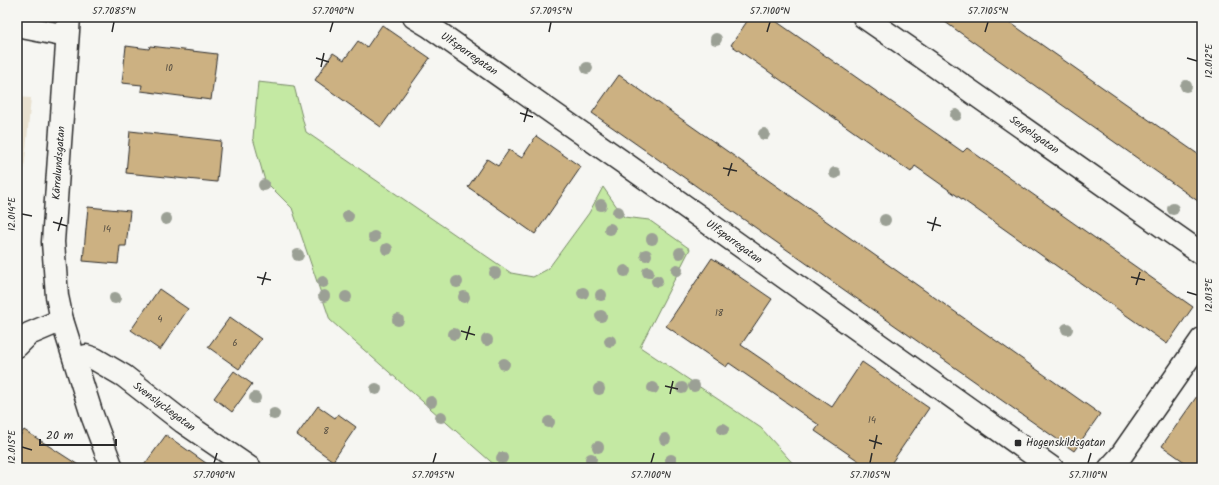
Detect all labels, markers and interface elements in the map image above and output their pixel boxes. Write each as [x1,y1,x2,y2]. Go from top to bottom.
text: 57.7085°N [92,3,136,19]
text: 57.7090°N [312,3,354,19]
text: 57.7095°N [530,3,572,19]
text: 57.7100°N [750,3,790,19]
text: 57.7105°N [968,3,1009,19]
street label: Ulfsparregatan [437,28,501,80]
text: 12.012°E [1201,43,1217,78]
house number: 10 [165,61,173,76]
street label: Sergelsgatan [1005,111,1063,159]
street label: Kärralundsgatan [47,125,71,200]
text: 12.014°E [4,196,20,231]
street label: Ulfsparregatan [702,215,766,269]
house number: 14 [103,222,111,237]
text: 12.013°E [1201,277,1217,312]
house number: 18 [715,306,724,321]
house number: 4 [158,312,163,327]
house number: 6 [232,336,238,351]
street label: Svenslyckegatan [129,377,199,437]
house number: 14 [868,413,876,428]
scale bar [40,421,116,447]
house number: 8 [323,424,329,439]
text: 20 m [46,426,74,445]
text: 12.015°E [4,429,20,464]
place label: Hogenskildsgatan [1026,434,1106,452]
marker: Hogenskildsgatan [1013,438,1023,448]
text: 57.7090°N [193,467,235,483]
text: 57.7095°N [412,467,454,483]
text: 57.7100°N [631,467,671,483]
text: 57.7105°N [850,467,891,483]
text: 57.7110°N [1069,467,1107,483]

